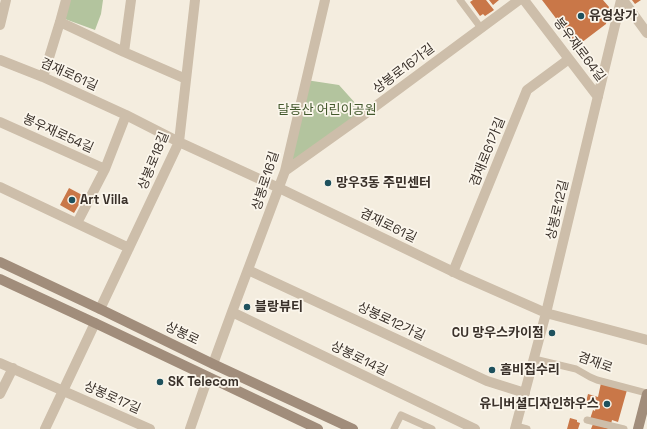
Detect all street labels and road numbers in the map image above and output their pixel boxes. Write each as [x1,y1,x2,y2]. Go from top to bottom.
street label: 봉우재로64길 [550,15,608,85]
street label: 상봉로16가길 [370,41,438,97]
street label: 겸재로61길 [38,55,100,95]
street label: 봉우재로54길 [20,111,96,157]
street label: 겸재로61가길 [467,115,509,189]
street label: 상봉로18길 [135,130,173,192]
street label: 상봉로16길 [249,149,283,213]
street label: 상봉로12길 [544,178,572,242]
street label: 겸재로61길 [357,206,419,246]
street label: 상봉로12가길 [355,299,427,345]
street label: 상봉로 [162,319,202,349]
street label: 상봉로14길 [328,339,390,379]
street label: 겸재로 [575,350,615,376]
street label: 상봉로17길 [81,379,143,417]

